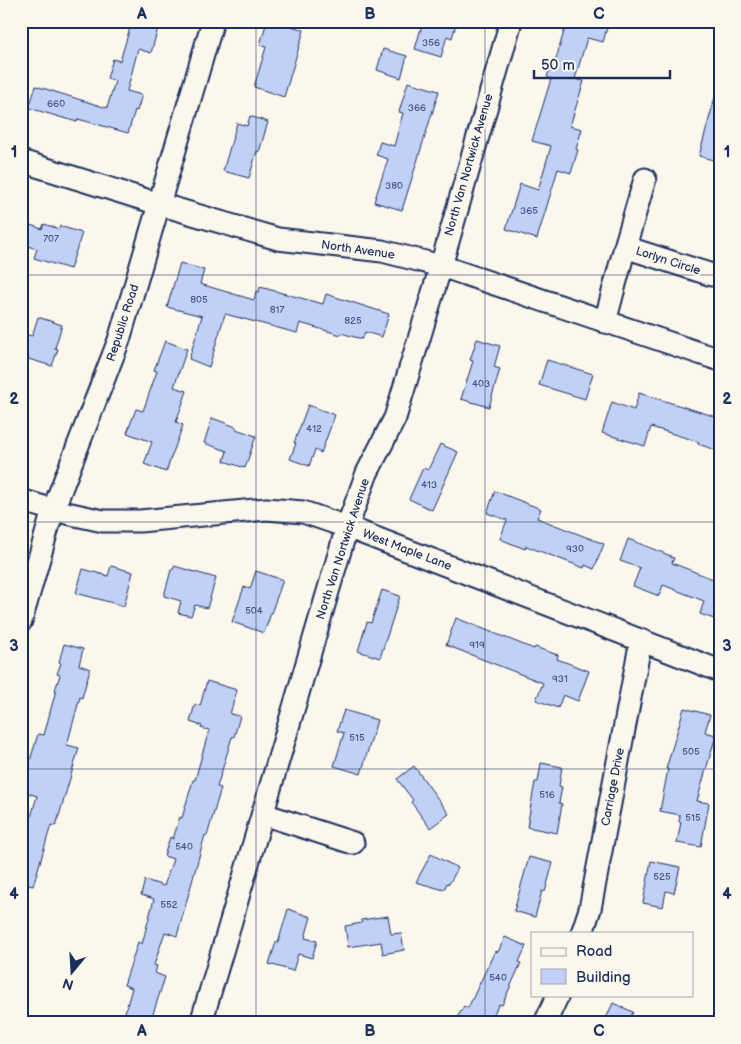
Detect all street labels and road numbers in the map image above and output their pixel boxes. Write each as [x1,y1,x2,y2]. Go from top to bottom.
street label: North Van Nortwick Avenue [441,92,497,238]
street label: North Avenue [320,237,396,263]
street label: Lorlyn Circle [634,243,702,279]
street label: Republic Road [103,283,143,363]
street label: North Van Nortwick Avenue [313,477,373,621]
street label: West Maple Lane [360,526,454,574]
street label: Carriage Drive [598,747,628,827]

